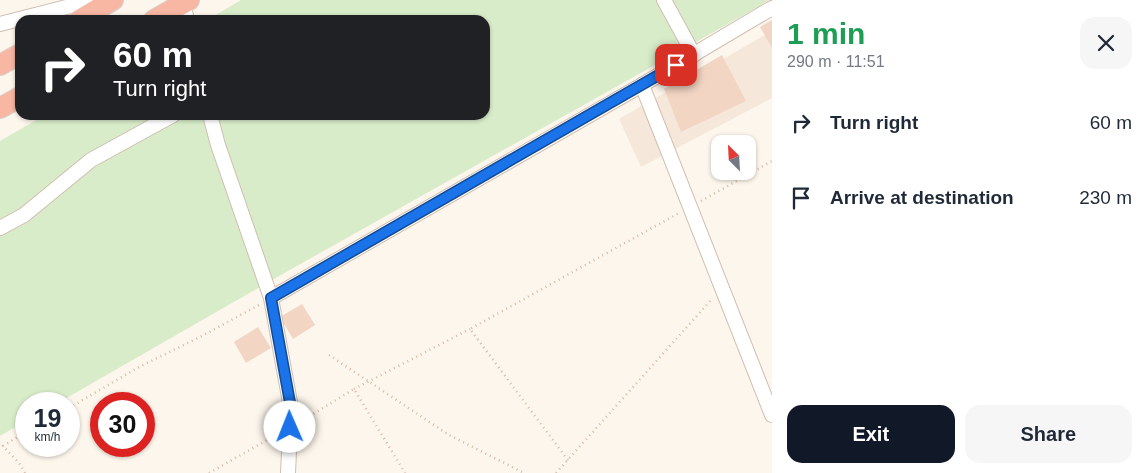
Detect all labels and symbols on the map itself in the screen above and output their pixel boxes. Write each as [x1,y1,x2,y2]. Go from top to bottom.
pin [655,44,697,86]
north arrow [711,135,756,180]
speed limit sign: 30 [90,392,155,457]
position arrow [263,400,315,452]

